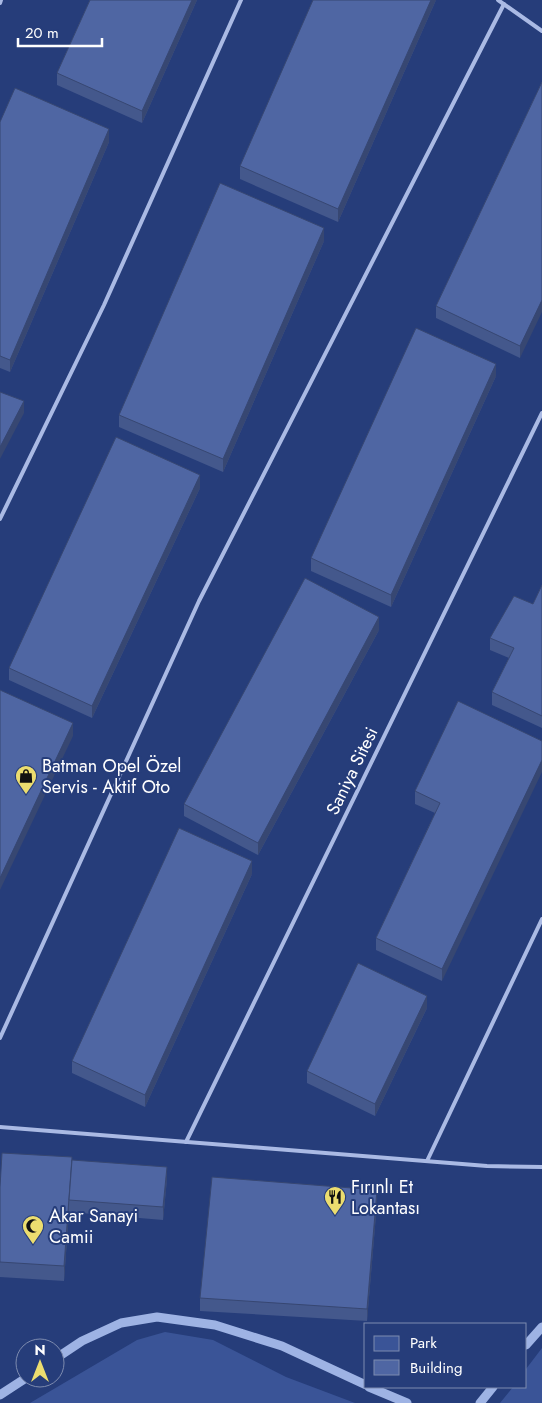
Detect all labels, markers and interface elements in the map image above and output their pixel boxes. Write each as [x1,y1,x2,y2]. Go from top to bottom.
scale bar [18,15,101,47]
text: 20 m [25,22,59,44]
street label: Saniya Sitesi [320,723,384,819]
place label: Batman Opel Özel Servis - Aktif Oto [42,753,182,800]
shop icon: Batman Opel Özel Servis - Aktif Oto [14,764,38,795]
place label: Fırınlı Et Lokantası [351,1174,420,1221]
restaurant icon: Fırınlı Et Lokantası [323,1185,347,1216]
place label: Akar Sanayi Camii [49,1203,138,1250]
mosque icon: Akar Sanayi Camii [21,1214,45,1245]
legend [364,1323,527,1388]
text: Park [410,1332,437,1354]
north arrow [15,1338,65,1388]
text: N [34,1340,46,1360]
text: Building [410,1357,462,1379]

